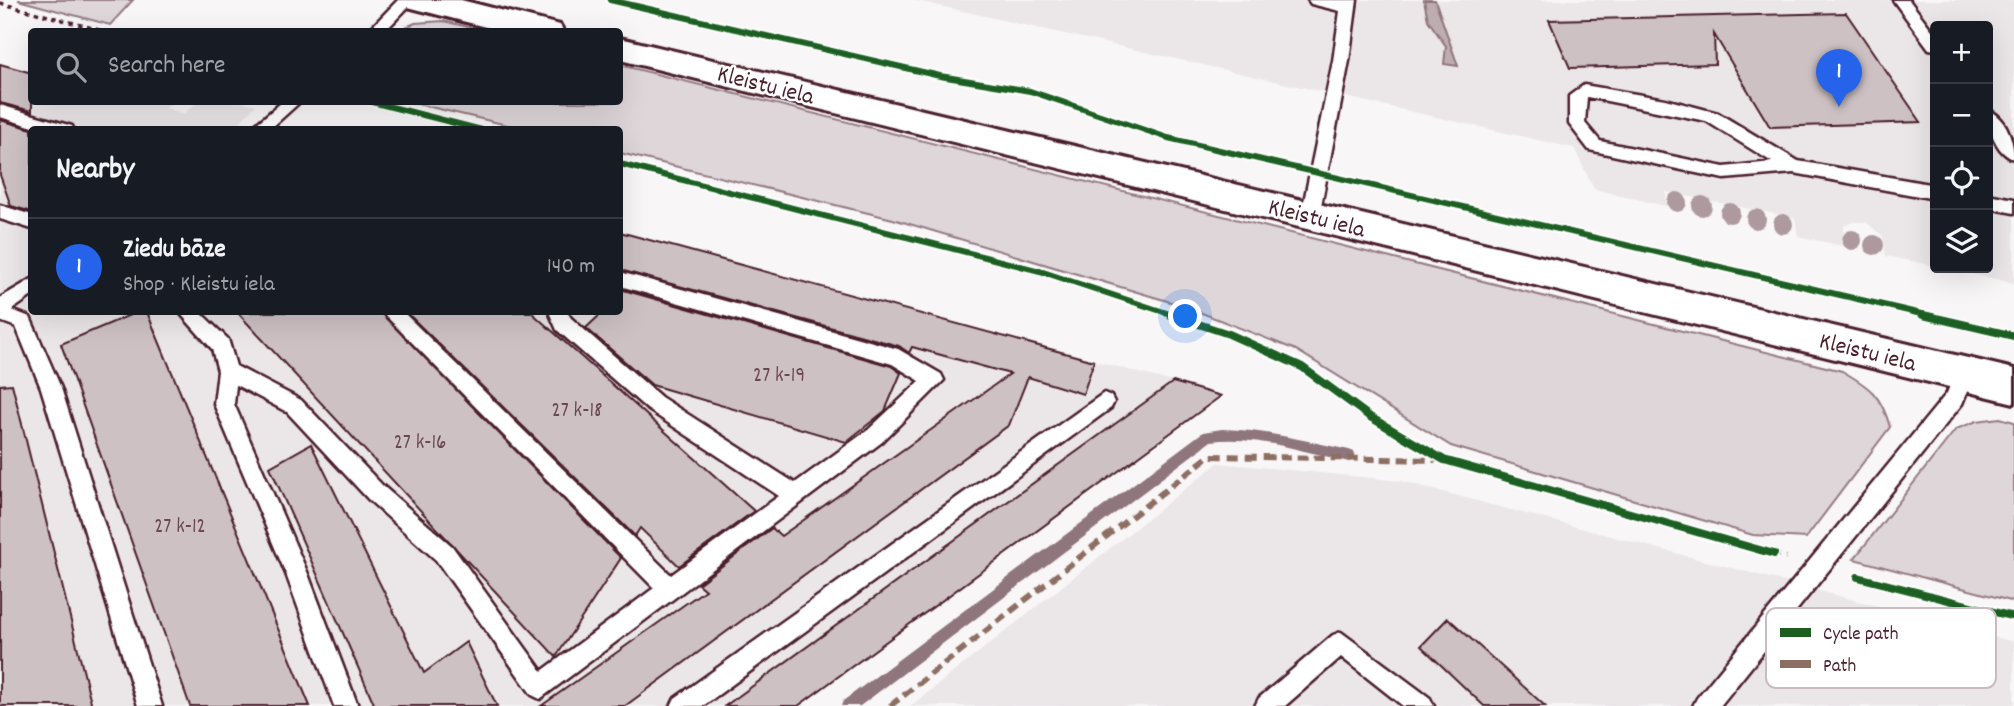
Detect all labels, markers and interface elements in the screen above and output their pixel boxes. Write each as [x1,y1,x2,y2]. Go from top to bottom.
map controls [1930,21,1993,273]
button: + [1930,21,1993,84]
search box [28,28,623,105]
icon: search [52,48,90,86]
text: Search here [108,48,226,85]
pin: 1 [1816,49,1862,107]
street label: Kleistu iela [713,59,818,115]
button: − [1930,84,1993,147]
button: locate [1930,147,1993,210]
text: Nearby [56,150,134,193]
street label: Kleistu iela [1264,192,1369,248]
button: layers [1930,210,1993,273]
text: Ziedu bāze [123,232,226,269]
text: 1 [76,251,82,284]
text: 140 m [547,251,595,284]
text: Shop · Kleistu iela [123,269,275,302]
your location [1168,299,1202,333]
street label: Kleistu iela [1815,326,1920,382]
house number: 27 k-19 [753,362,805,392]
house number: 27 k-18 [552,397,602,427]
house number: 27 k-16 [394,429,446,459]
house number: 27 k-12 [154,513,206,543]
legend [1766,608,1996,688]
text: Cycle path [1823,622,1898,649]
text: Path [1823,654,1856,681]

